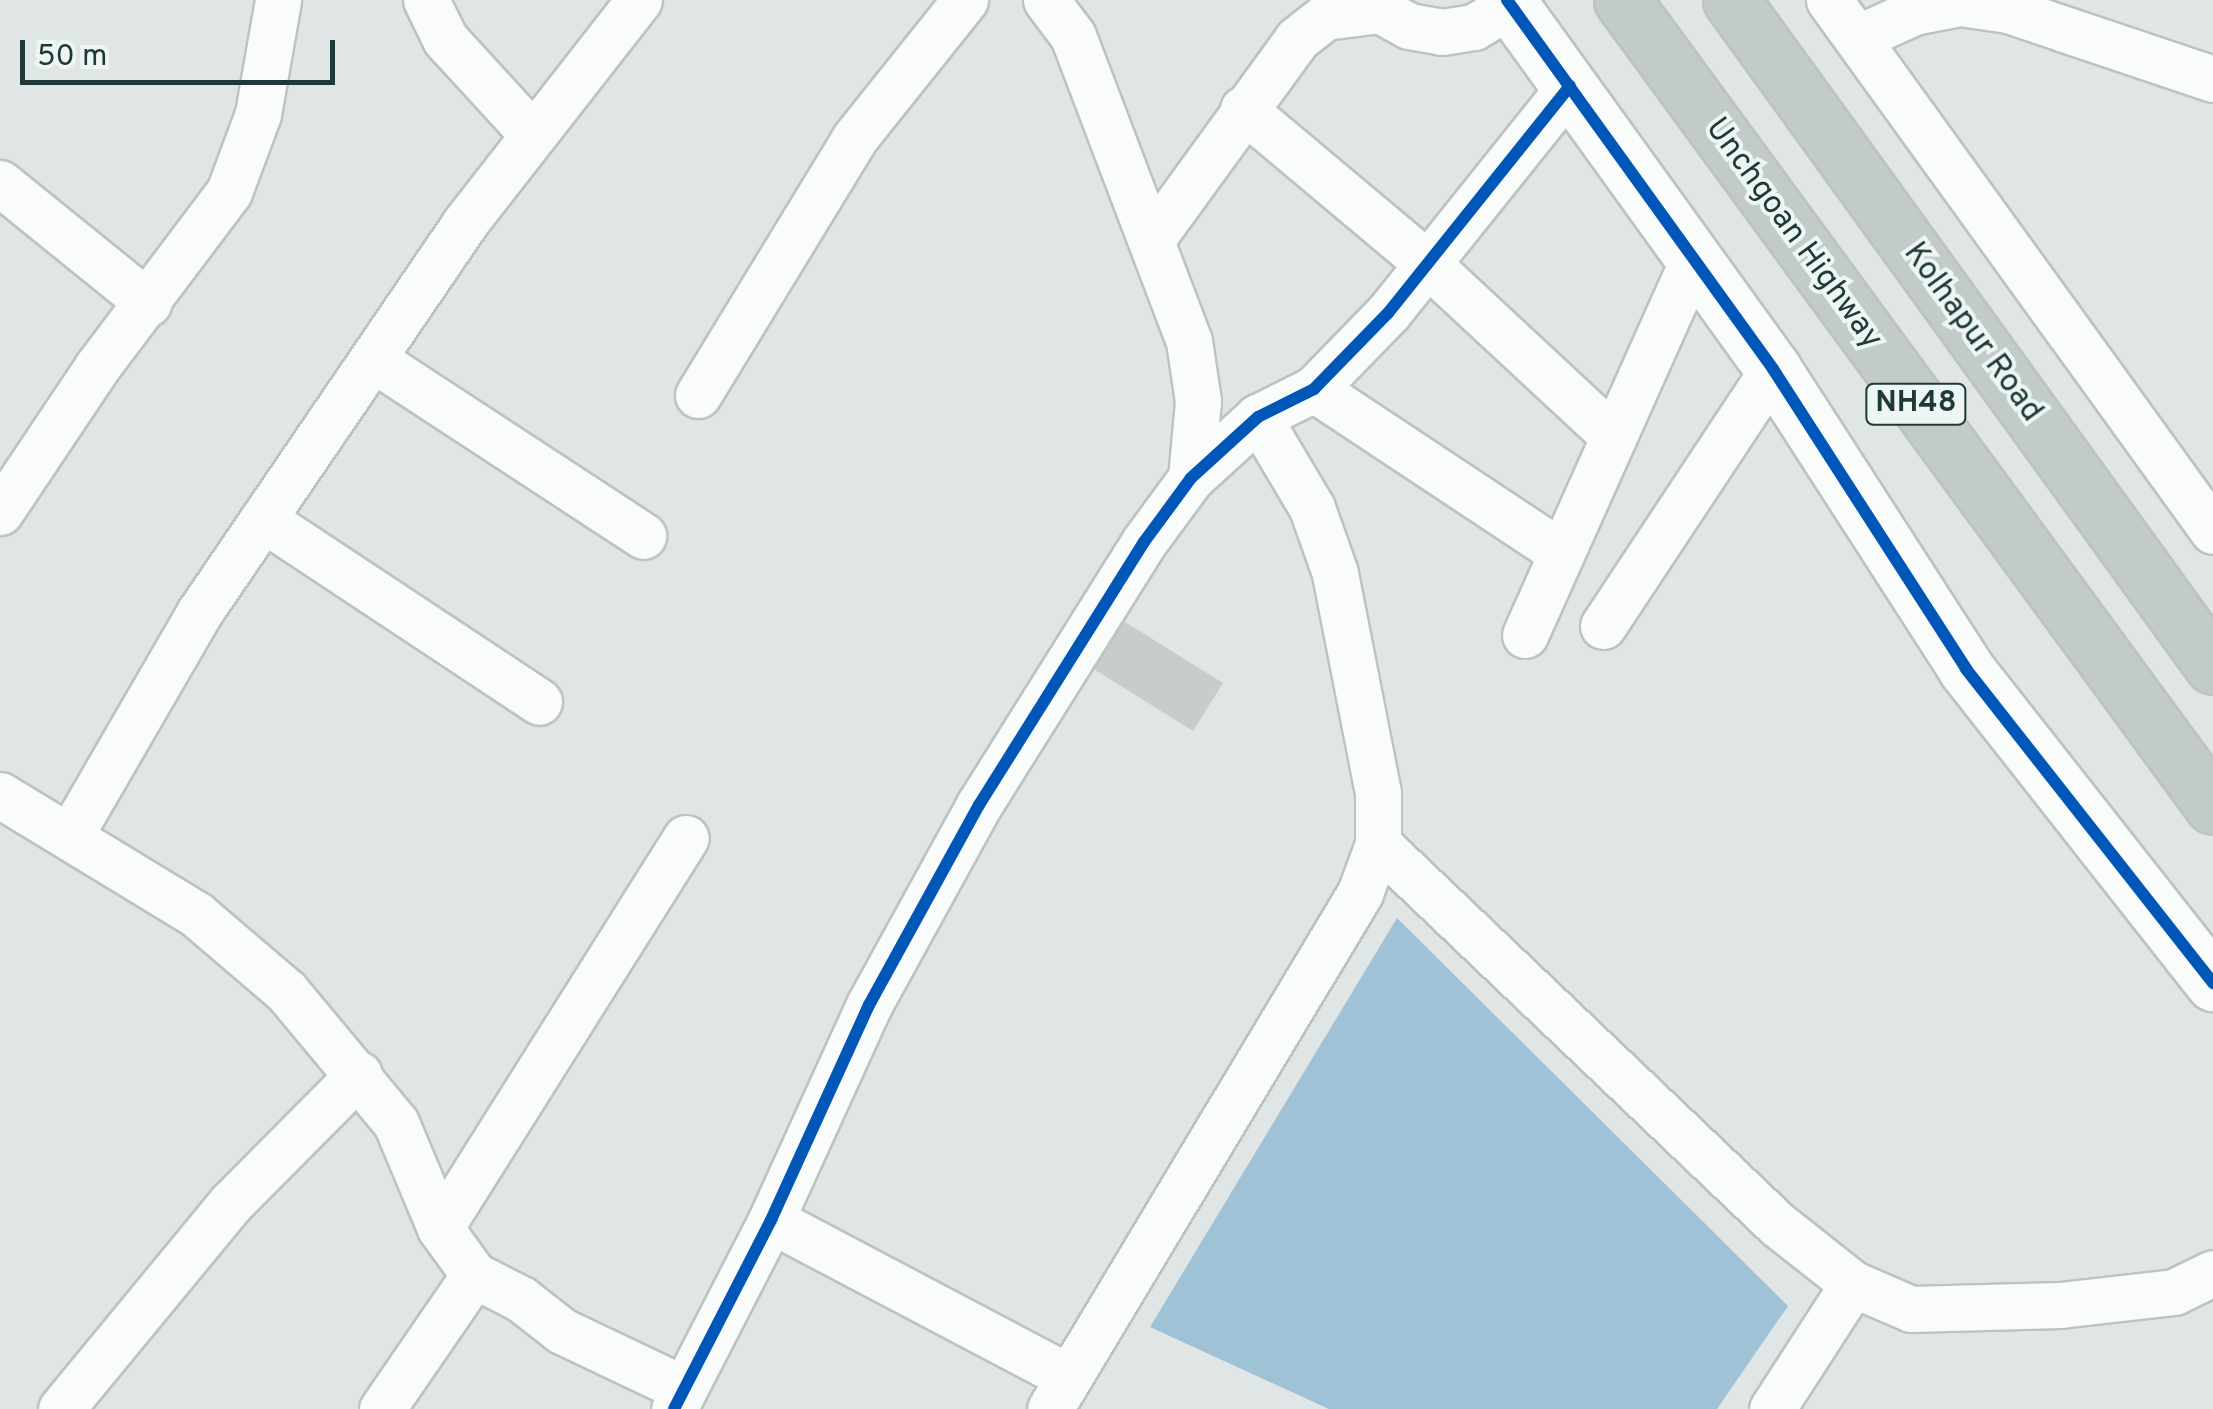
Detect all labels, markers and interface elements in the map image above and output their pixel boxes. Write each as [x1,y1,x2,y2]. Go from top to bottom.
scale bar [25,20,340,82]
text: 50 m [37,39,107,76]
street label: Unchgoan Highway [1696,111,1890,357]
street label: Kolhapur Road [1894,236,2050,430]
road number: NH48 [1864,379,1968,429]

